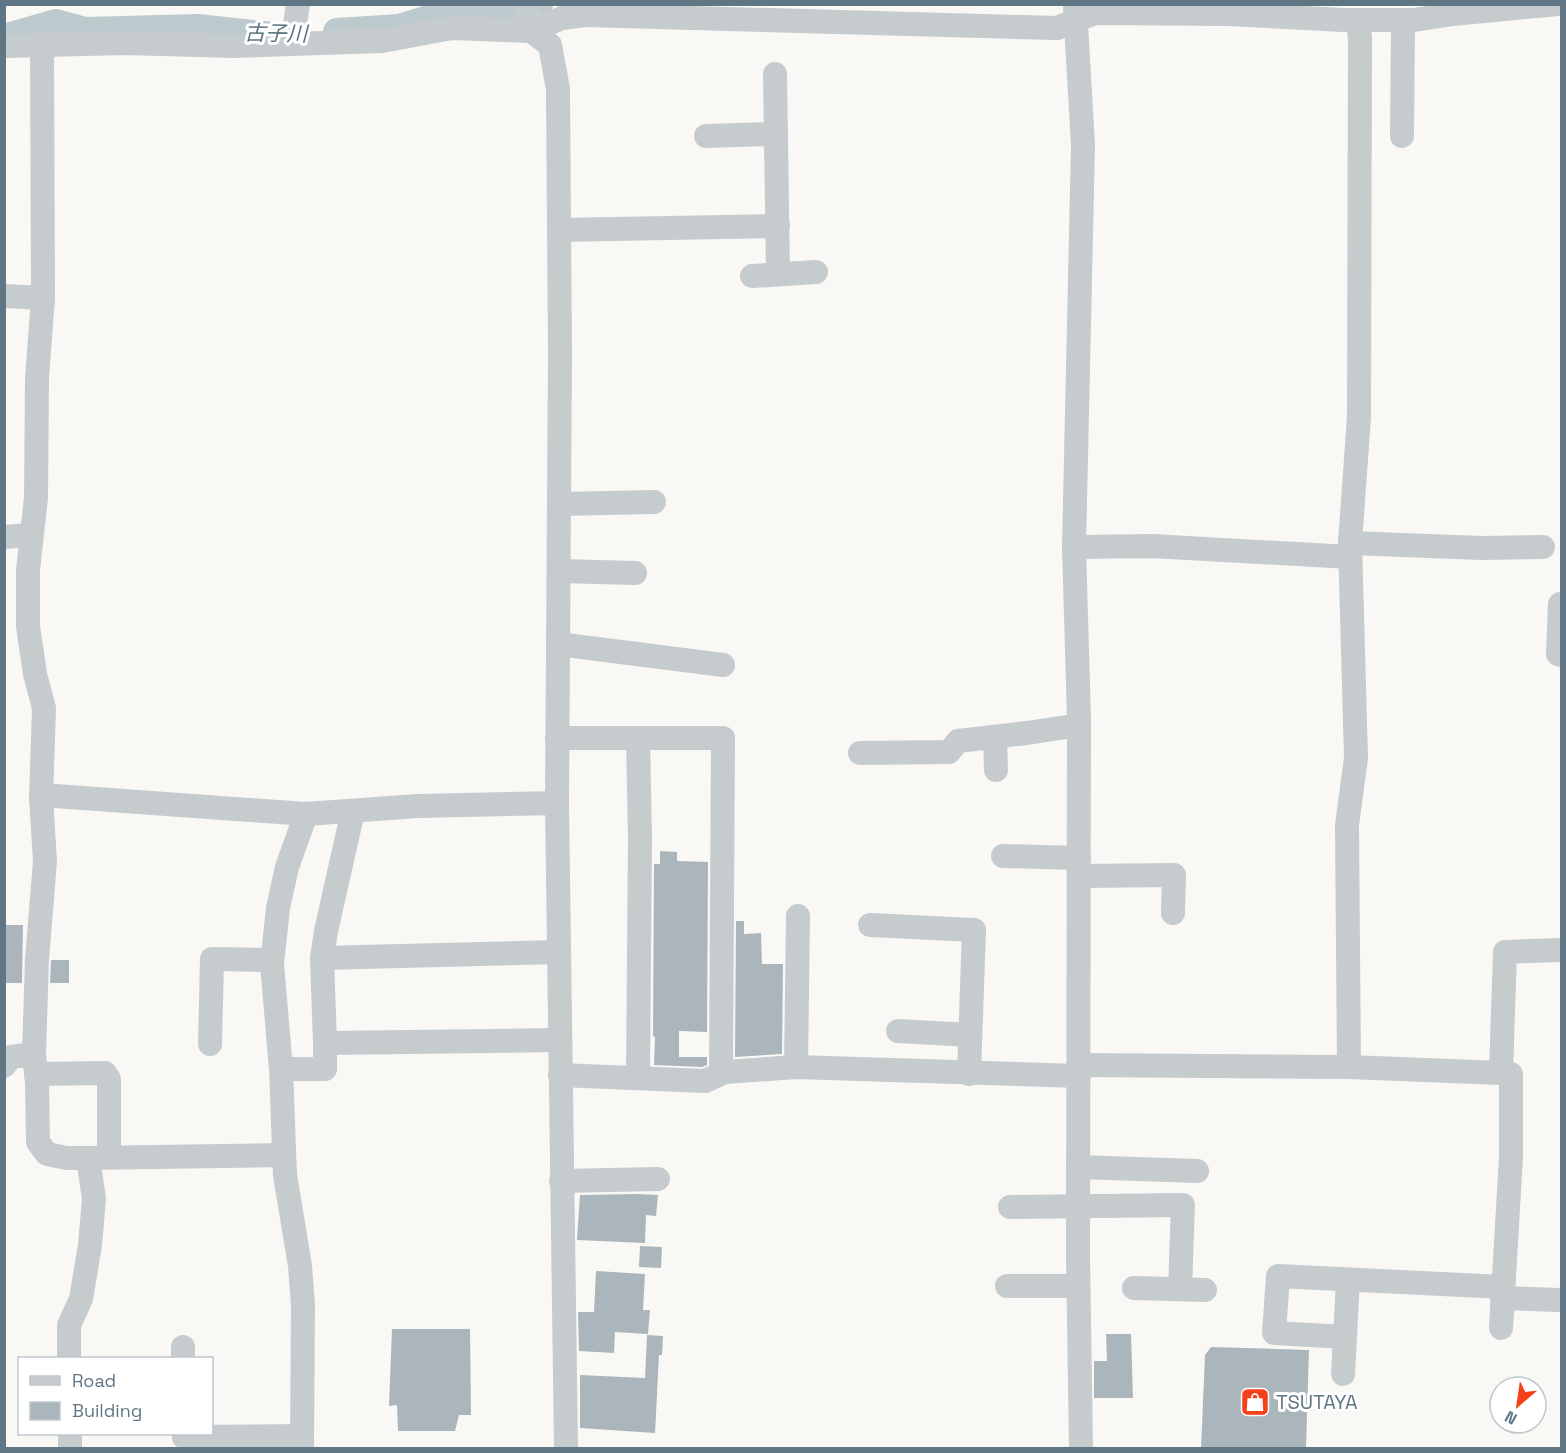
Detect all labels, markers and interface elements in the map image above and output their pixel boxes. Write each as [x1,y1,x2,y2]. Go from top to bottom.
water label: 古子川 [244,19,310,47]
legend [18,1357,213,1435]
text: Road [72,1369,116,1392]
north arrow [1488,1375,1548,1435]
shop icon: TSUTAYA [1239,1386,1271,1418]
place label: TSUTAYA [1276,1389,1358,1415]
text: Building [72,1399,142,1422]
text: N [1501,1406,1521,1429]

